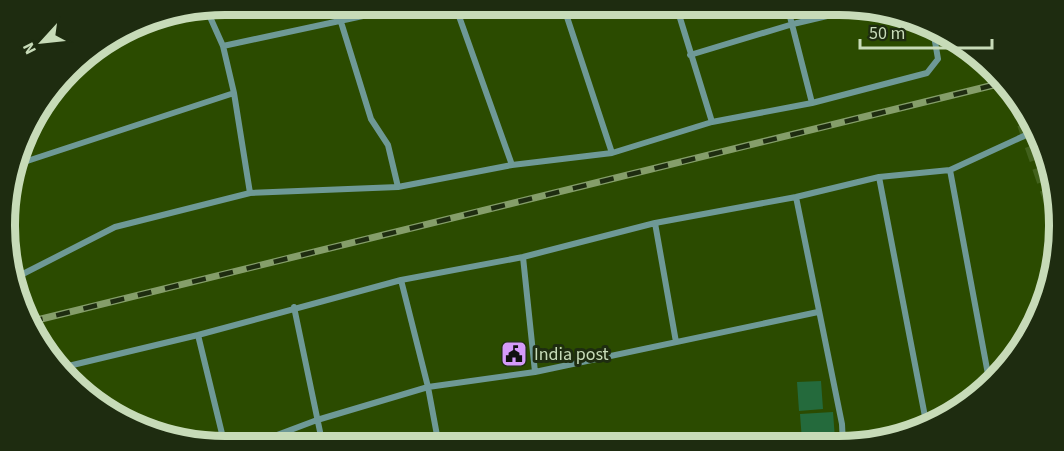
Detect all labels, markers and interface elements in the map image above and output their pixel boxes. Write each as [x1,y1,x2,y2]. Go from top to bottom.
north arrow [12,12,72,72]
scale bar [860,12,992,50]
text: 50 m [869,21,905,46]
text: N [17,39,42,58]
public building icon: India post [499,339,529,369]
place label: India post [534,342,609,367]

